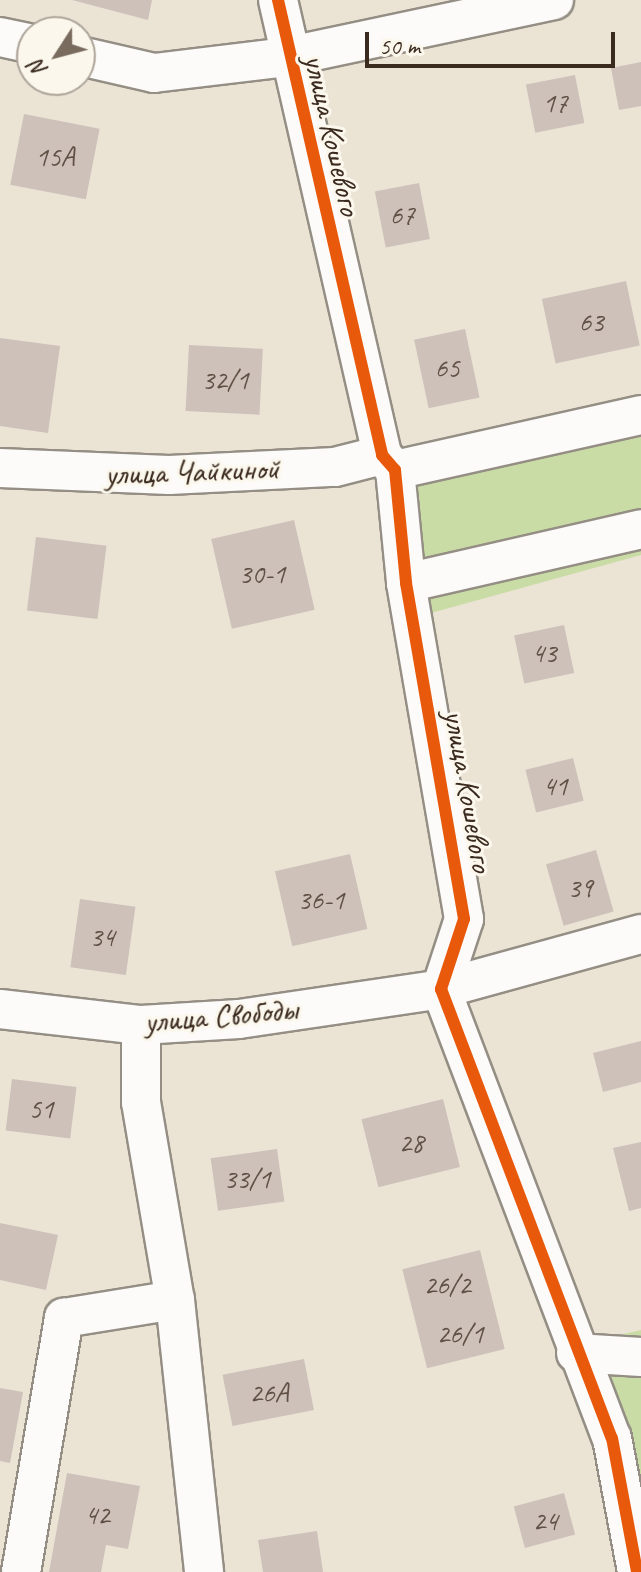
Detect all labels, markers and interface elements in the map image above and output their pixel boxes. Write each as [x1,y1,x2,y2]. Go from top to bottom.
north arrow [16,16,96,96]
scale bar [369,16,619,66]
text: 50 m [379,31,420,61]
street label: улица Кошевого [295,51,369,219]
text: N [23,55,54,83]
house number: 17 [542,86,568,120]
house number: 15А [35,140,75,174]
house number: 67 [389,198,415,232]
house number: 63 [578,305,604,339]
house number: 65 [434,351,460,385]
house number: 32/1 [201,363,249,397]
street label: улица Чайкиной [104,450,280,494]
house number: 30-1 [239,557,285,591]
house number: 43 [531,636,557,670]
street label: улица Кошевого [435,707,501,875]
house number: 41 [542,769,568,803]
house number: 39 [567,871,593,905]
house number: 36-1 [298,883,344,917]
house number: 34 [89,920,115,954]
street label: улица Свободы [144,990,298,1042]
house number: 51 [28,1092,54,1126]
house number: 28 [398,1126,424,1160]
house number: 33/1 [223,1162,271,1196]
house number: 26/2 [423,1268,471,1302]
house number: 26/1 [436,1317,484,1351]
house number: 26А [249,1376,289,1410]
house number: 42 [84,1498,110,1532]
house number: 24 [532,1504,558,1538]

